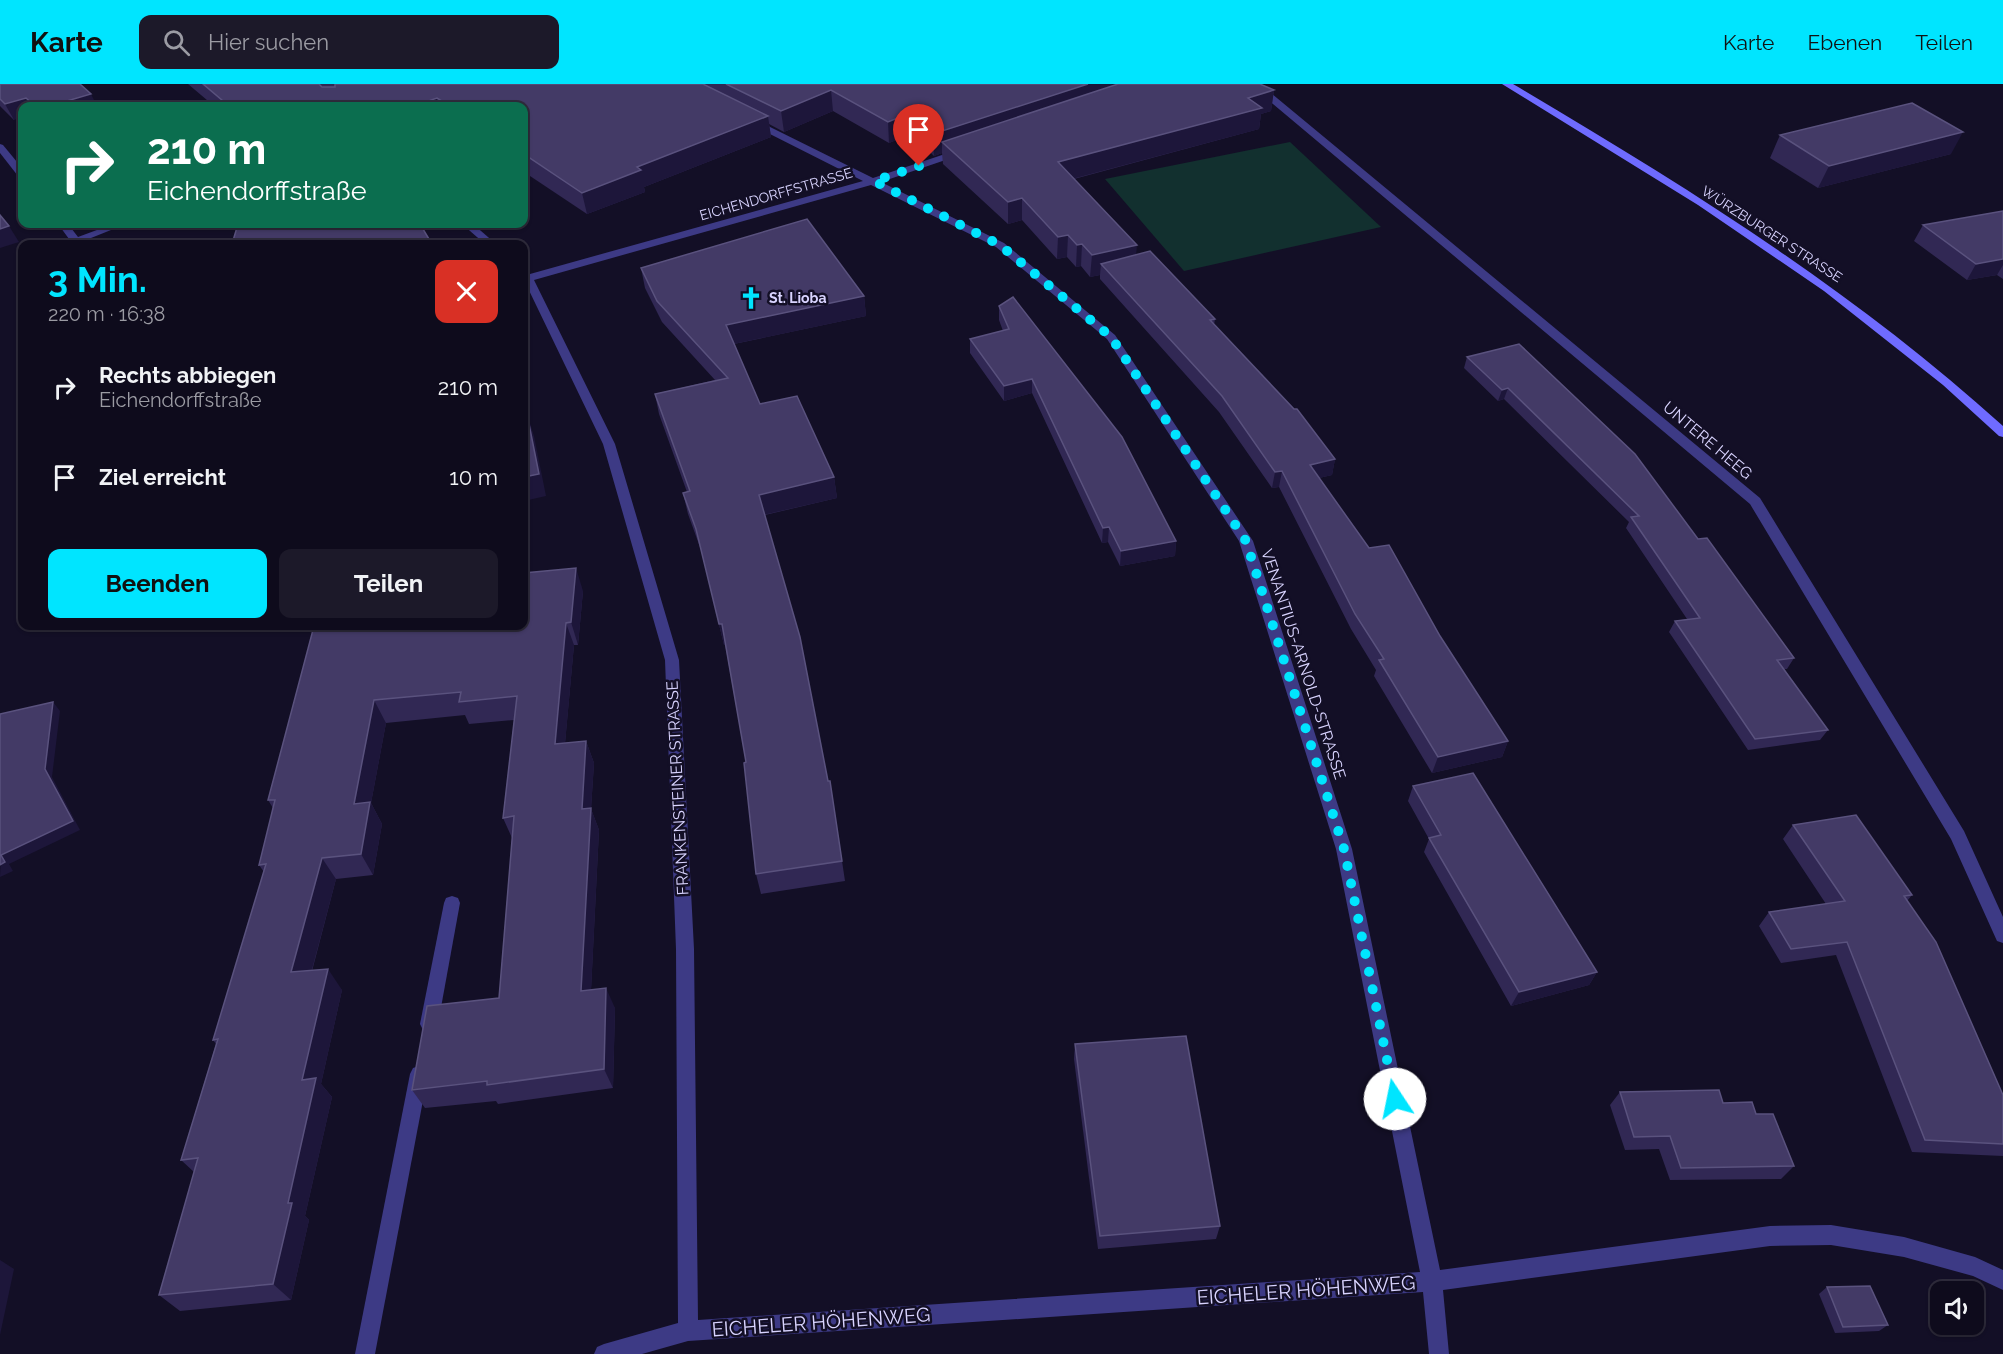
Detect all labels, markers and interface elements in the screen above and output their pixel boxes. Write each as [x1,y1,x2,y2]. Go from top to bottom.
search box [139,15,559,69]
text: Karte [30,26,103,59]
icon: search [160,26,193,59]
text: Hier suchen [208,29,329,55]
text: Karte [1723,30,1774,55]
text: Ebenen [1807,30,1882,55]
text: Teilen [1915,30,1973,55]
pin [893,104,944,166]
icon: arrive [902,113,935,146]
text: 210 m [147,125,266,174]
icon: right [48,126,126,204]
street label: EICHENDORFFSTRASSE [698,165,854,223]
text: Eichendorffstraße [147,175,366,206]
street label: WÜRZBURGER STRASSE [1699,181,1846,285]
text: 3 Min. [48,258,147,300]
button: close [435,260,498,323]
church icon: St. Lioba [738,285,764,311]
place label: St. Lioba [769,290,826,306]
text: 220 m · 16:38 [48,302,165,326]
text: Rechts abbiegen [99,362,276,388]
icon: right [48,371,81,404]
text: 210 m [438,374,498,400]
text: Eichendorffstraße [99,388,262,412]
street label: UNTERE HEEG [1659,398,1756,483]
icon: arrive [48,461,81,494]
text: Ziel erreicht [99,464,226,490]
text: 10 m [449,464,498,490]
street label: VENANTIUS-ARNOLD-STRASSE [1257,547,1350,782]
button: Beenden [48,549,267,618]
button: Teilen [279,549,498,618]
street label: FRANKENSTEINER STRASSE [662,680,693,896]
position arrow [1363,1067,1427,1131]
street label: EICHELER HÖHENWEG [1196,1270,1416,1310]
map controls [1930,1281,1984,1335]
button: sound [1930,1281,1984,1335]
street label: EICHELER HÖHENWEG [711,1302,931,1342]

